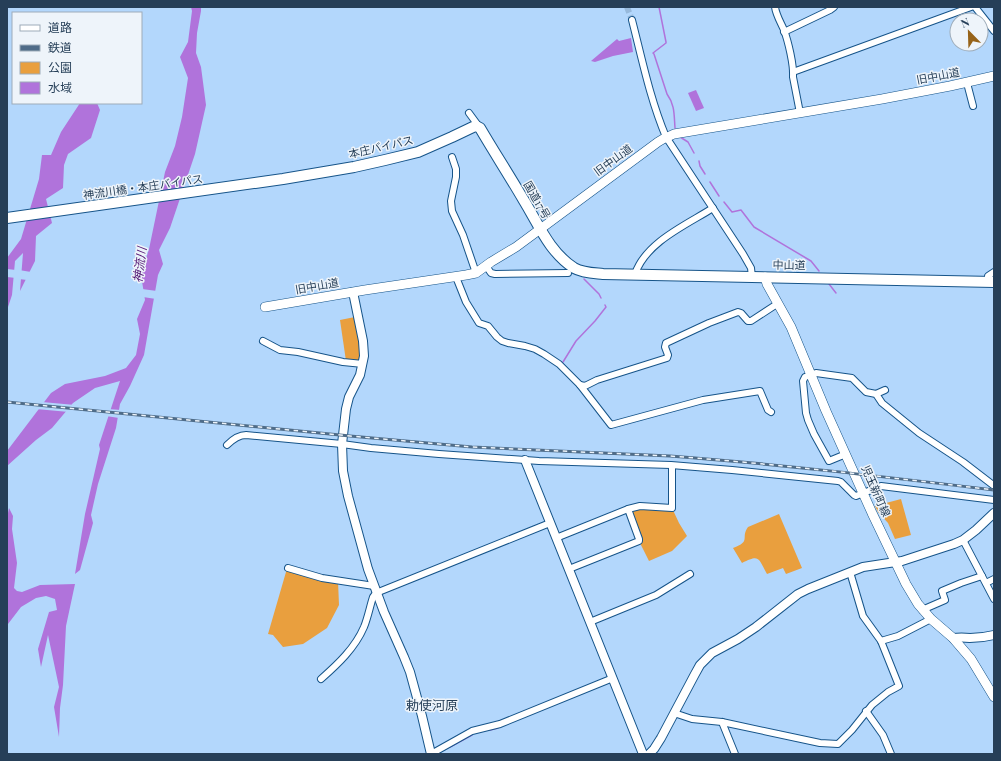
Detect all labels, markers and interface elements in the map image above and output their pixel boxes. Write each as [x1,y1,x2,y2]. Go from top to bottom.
legend [12,12,142,104]
north arrow [949,12,989,52]
text: N [958,14,972,31]
text: 道路 [48,19,72,35]
text: 鉄道 [48,39,72,55]
text: 公園 [48,59,72,75]
street label: 旧中山道 [915,64,961,87]
text: 水域 [48,79,72,95]
street label: 本庄バイパス [347,132,415,161]
street label: 旧中山道 [590,141,635,179]
street label: 神流川橋・本庄バイパス [82,171,204,202]
street label: 国道17号 [521,178,554,221]
water label: 神流川 [129,244,149,284]
street label: 中山道 [772,257,806,272]
street label: 旧中山道 [294,274,340,297]
street label: 児玉新町線 [858,463,894,519]
district label: 勅使河原 [406,696,458,713]

